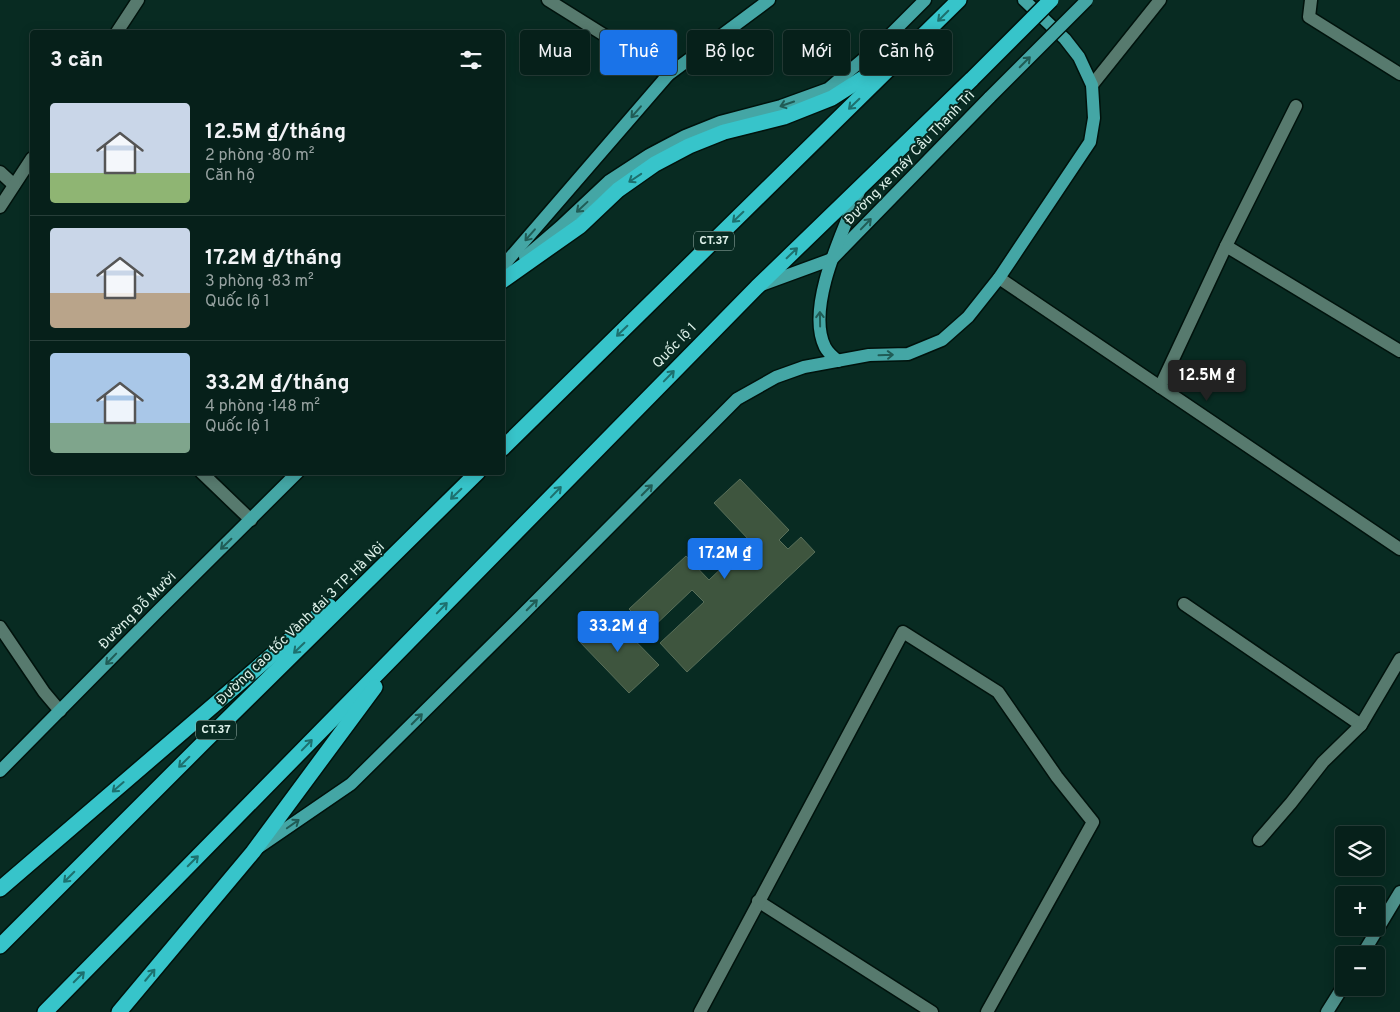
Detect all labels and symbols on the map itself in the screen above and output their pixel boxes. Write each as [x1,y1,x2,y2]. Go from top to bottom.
one-way arrow [937,10,949,22]
one-way arrow [1019,56,1031,69]
street label: Đường xe máy Cầu Thanh Trì [841,87,979,229]
one-way arrow [848,97,860,110]
one-way arrow [779,100,795,109]
one-way arrow [631,105,642,118]
one-way arrow [628,173,642,183]
one-way arrow [576,201,588,213]
one-way arrow [732,211,744,223]
one-way arrow [860,218,872,230]
one-way arrow [525,228,536,241]
road number: CT.37 [694,232,734,250]
one-way arrow [785,247,798,259]
one-way arrow [815,311,825,327]
street label: Quốc lộ 1 [649,320,701,372]
one-way arrow [616,325,628,337]
one-way arrow [878,350,894,359]
pin: 12.5M ₫ [1161,360,1253,402]
one-way arrow [663,369,675,382]
one-way arrow [641,484,653,496]
one-way arrow [549,486,561,498]
one-way arrow [450,488,462,500]
one-way arrow [220,538,233,550]
pin: 17.2M ₫ [679,538,771,580]
street label: Đường cao tốc Vành đai 3 TP. Hà Nội [213,539,389,709]
street label: Đường Đỗ Mười [95,568,180,653]
one-way arrow [526,599,538,611]
one-way arrow [436,601,448,614]
pin: 33.2M ₫ [572,610,664,653]
one-way arrow [293,642,306,654]
one-way arrow [105,653,118,665]
one-way arrow [410,713,423,725]
road number: CT.37 [196,720,236,740]
one-way arrow [301,739,313,752]
one-way arrow [177,756,190,768]
one-way arrow [112,781,125,793]
one-way arrow [286,819,300,829]
one-way arrow [187,855,199,868]
one-way arrow [63,871,75,883]
one-way arrow [145,968,156,981]
one-way arrow [73,971,85,983]

